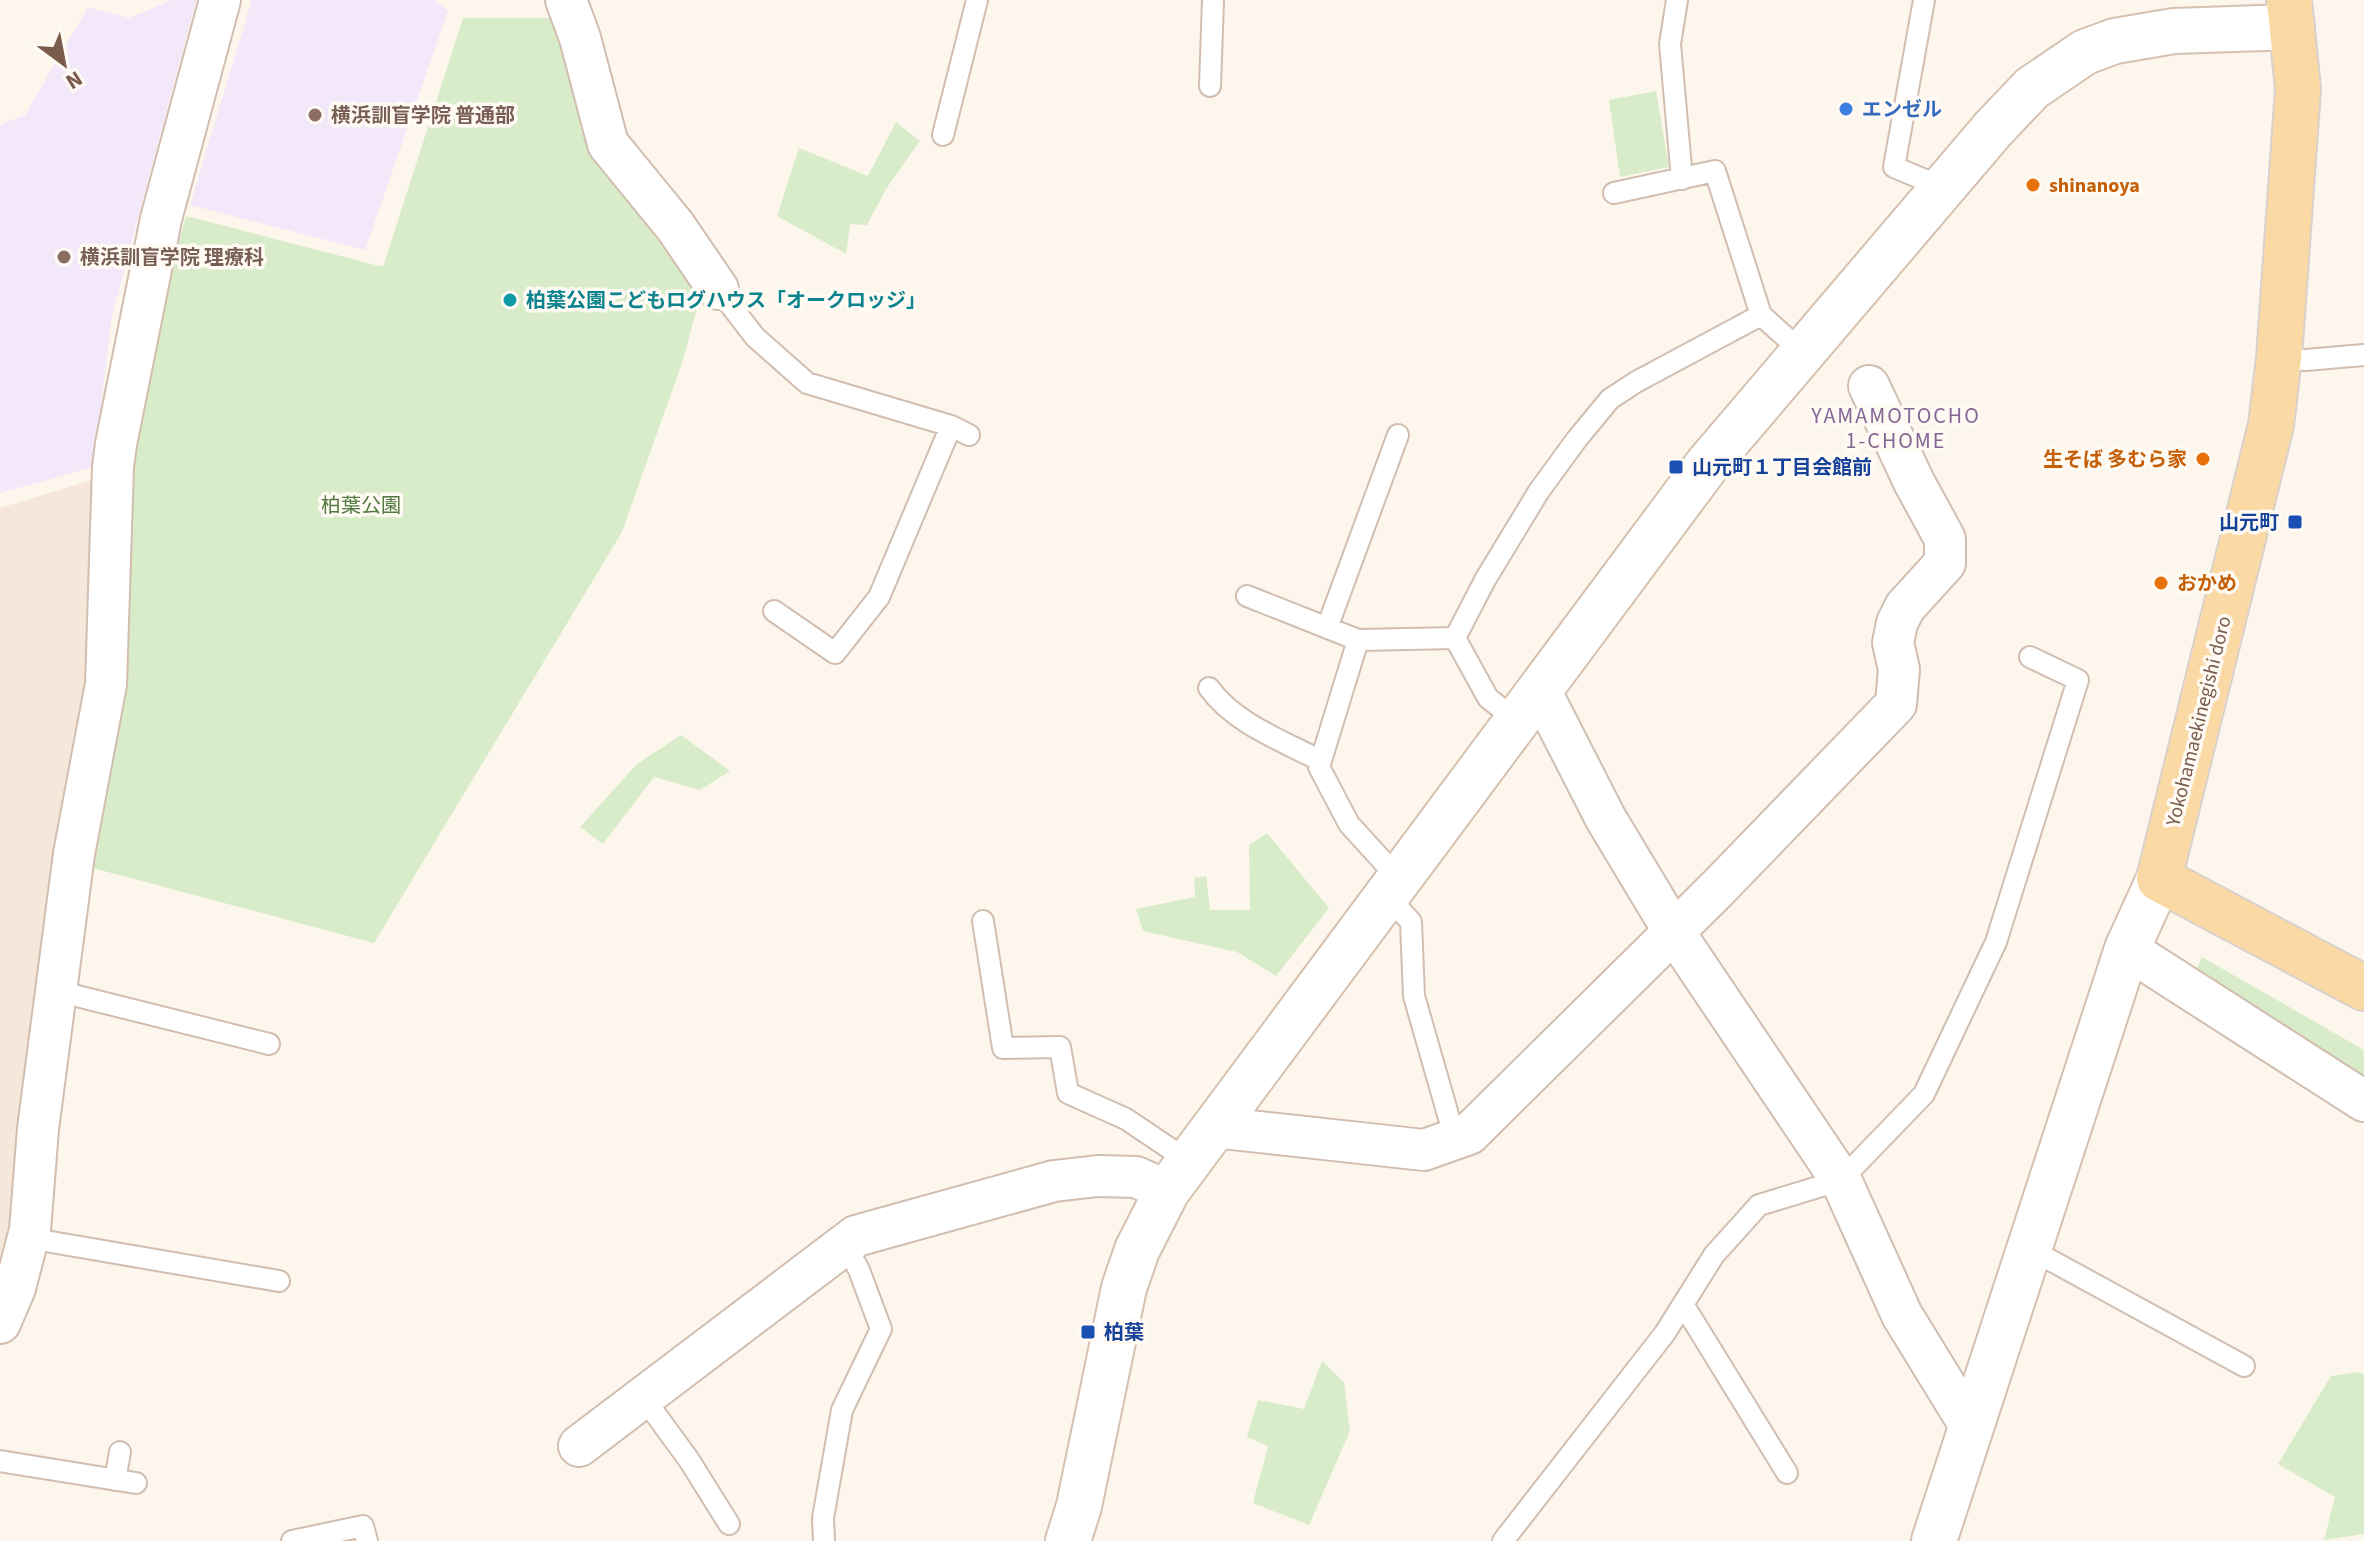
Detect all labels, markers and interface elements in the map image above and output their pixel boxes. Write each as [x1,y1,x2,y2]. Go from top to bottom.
north arrow [24,24,104,104]
text: N [59,63,89,98]
place label: エンゼル [1862,96,1942,124]
marker: エンゼル [1837,100,1855,118]
place label: 横浜訓盲学院 普通部 [331,102,515,130]
marker: 横浜訓盲学院 普通部 [306,106,324,124]
place label: shinanoya [2049,172,2140,200]
marker: shinanoya [2024,176,2042,194]
place label: 横浜訓盲学院 理療科 [80,244,264,272]
marker: 横浜訓盲学院 理療科 [55,248,73,266]
place label: 柏葉公園こどもログハウス「オークロッジ」 [526,287,926,315]
marker: 柏葉公園こどもログハウス「オークロッジ」 [501,291,519,309]
district label: YAMAMOTOCHO 1-CHOME [1810,400,1981,457]
place label: 生そば 多むら家 [2043,446,2187,474]
marker: 生そば 多むら家 [2194,450,2212,468]
place label: 山元町１丁目会館前 [1692,454,1872,482]
marker: 山元町１丁目会館前 [1667,458,1685,476]
park label: 柏葉公園 [321,492,401,520]
place label: 山元町 [2219,509,2279,537]
marker: 山元町 [2286,513,2304,531]
place label: おかめ [2177,570,2237,598]
marker: おかめ [2152,574,2170,592]
street label: Yokohamaekinegishi doro [2159,613,2239,830]
place label: 柏葉 [1104,1319,1144,1347]
marker: 柏葉 [1079,1323,1097,1341]

